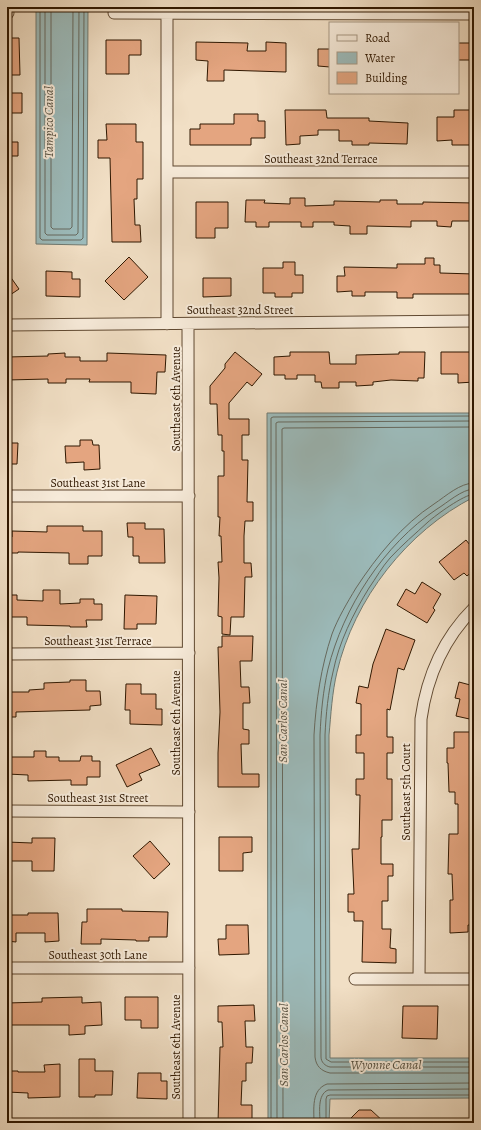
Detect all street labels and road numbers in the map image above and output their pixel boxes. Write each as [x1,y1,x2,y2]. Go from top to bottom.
street label: Southeast 32nd Terrace [264,151,378,167]
street label: Southeast 32nd Street [187,302,293,318]
street label: Southeast 6th Avenue [168,346,184,452]
street label: Southeast 31st Lane [51,475,145,491]
street label: Southeast 31st Terrace [44,633,152,649]
street label: Southeast 6th Avenue [168,670,184,776]
street label: Southeast 5th Court [398,743,414,841]
street label: Southeast 31st Street [48,790,148,806]
street label: Southeast 30th Lane [49,947,147,963]
street label: Southeast 6th Avenue [168,994,184,1100]

